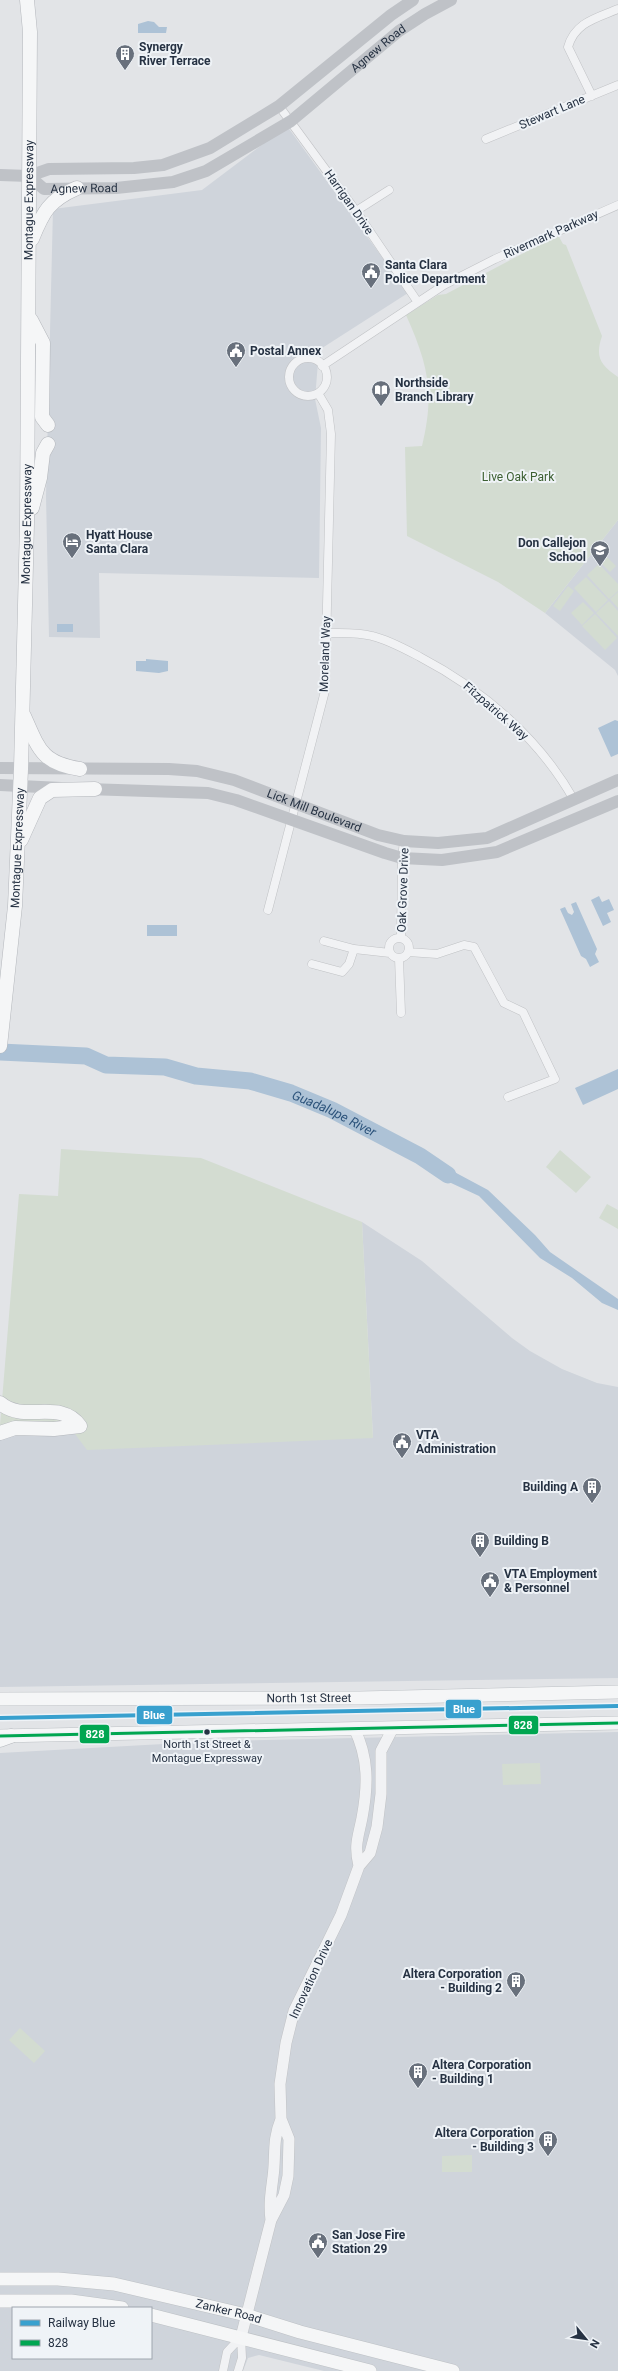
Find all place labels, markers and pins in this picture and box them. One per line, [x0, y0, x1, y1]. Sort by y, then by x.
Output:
place label: Synergy River Terrace [139, 40, 211, 68]
building icon: Synergy River Terrace [114, 43, 136, 71]
place label: Santa Clara Police Department [385, 258, 485, 286]
public building icon: Santa Clara Police Department [360, 261, 382, 289]
public building icon: Postal Annex [225, 340, 247, 368]
place label: Postal Annex [250, 344, 322, 358]
place label: Northside Branch Library [395, 376, 475, 404]
library icon: Northside Branch Library [370, 379, 392, 407]
place label: Hyatt House Santa Clara [86, 528, 153, 556]
hotel icon: Hyatt House Santa Clara [61, 531, 83, 559]
place label: Don Callejon School [518, 536, 586, 564]
school or university icon: Don Callejon School [589, 539, 611, 567]
place label: VTA Administration [416, 1428, 496, 1456]
public building icon: VTA Administration [391, 1431, 413, 1459]
building icon: Building A [581, 1476, 603, 1504]
place label: Building A [523, 1480, 579, 1494]
building icon: Building B [469, 1530, 491, 1558]
place label: Building B [494, 1534, 549, 1548]
place label: VTA Employment & Personnel [504, 1567, 597, 1595]
public building icon: VTA Employment & Personnel [479, 1570, 501, 1598]
marker: North 1st Street & Montague Expressway [202, 1727, 212, 1737]
place label: North 1st Street & Montague Expressway [152, 1738, 263, 1765]
place label: Altera Corporation - Building 2 [403, 1967, 502, 1995]
building icon: Altera Corporation - Building 2 [505, 1970, 527, 1998]
place label: Altera Corporation - Building 1 [432, 2058, 532, 2086]
building icon: Altera Corporation - Building 1 [407, 2061, 429, 2089]
place label: Altera Corporation - Building 3 [435, 2126, 534, 2154]
building icon: Altera Corporation - Building 3 [537, 2129, 559, 2157]
place label: San Jose Fire Station 29 [332, 2228, 406, 2256]
public building icon: San Jose Fire Station 29 [307, 2231, 329, 2259]

